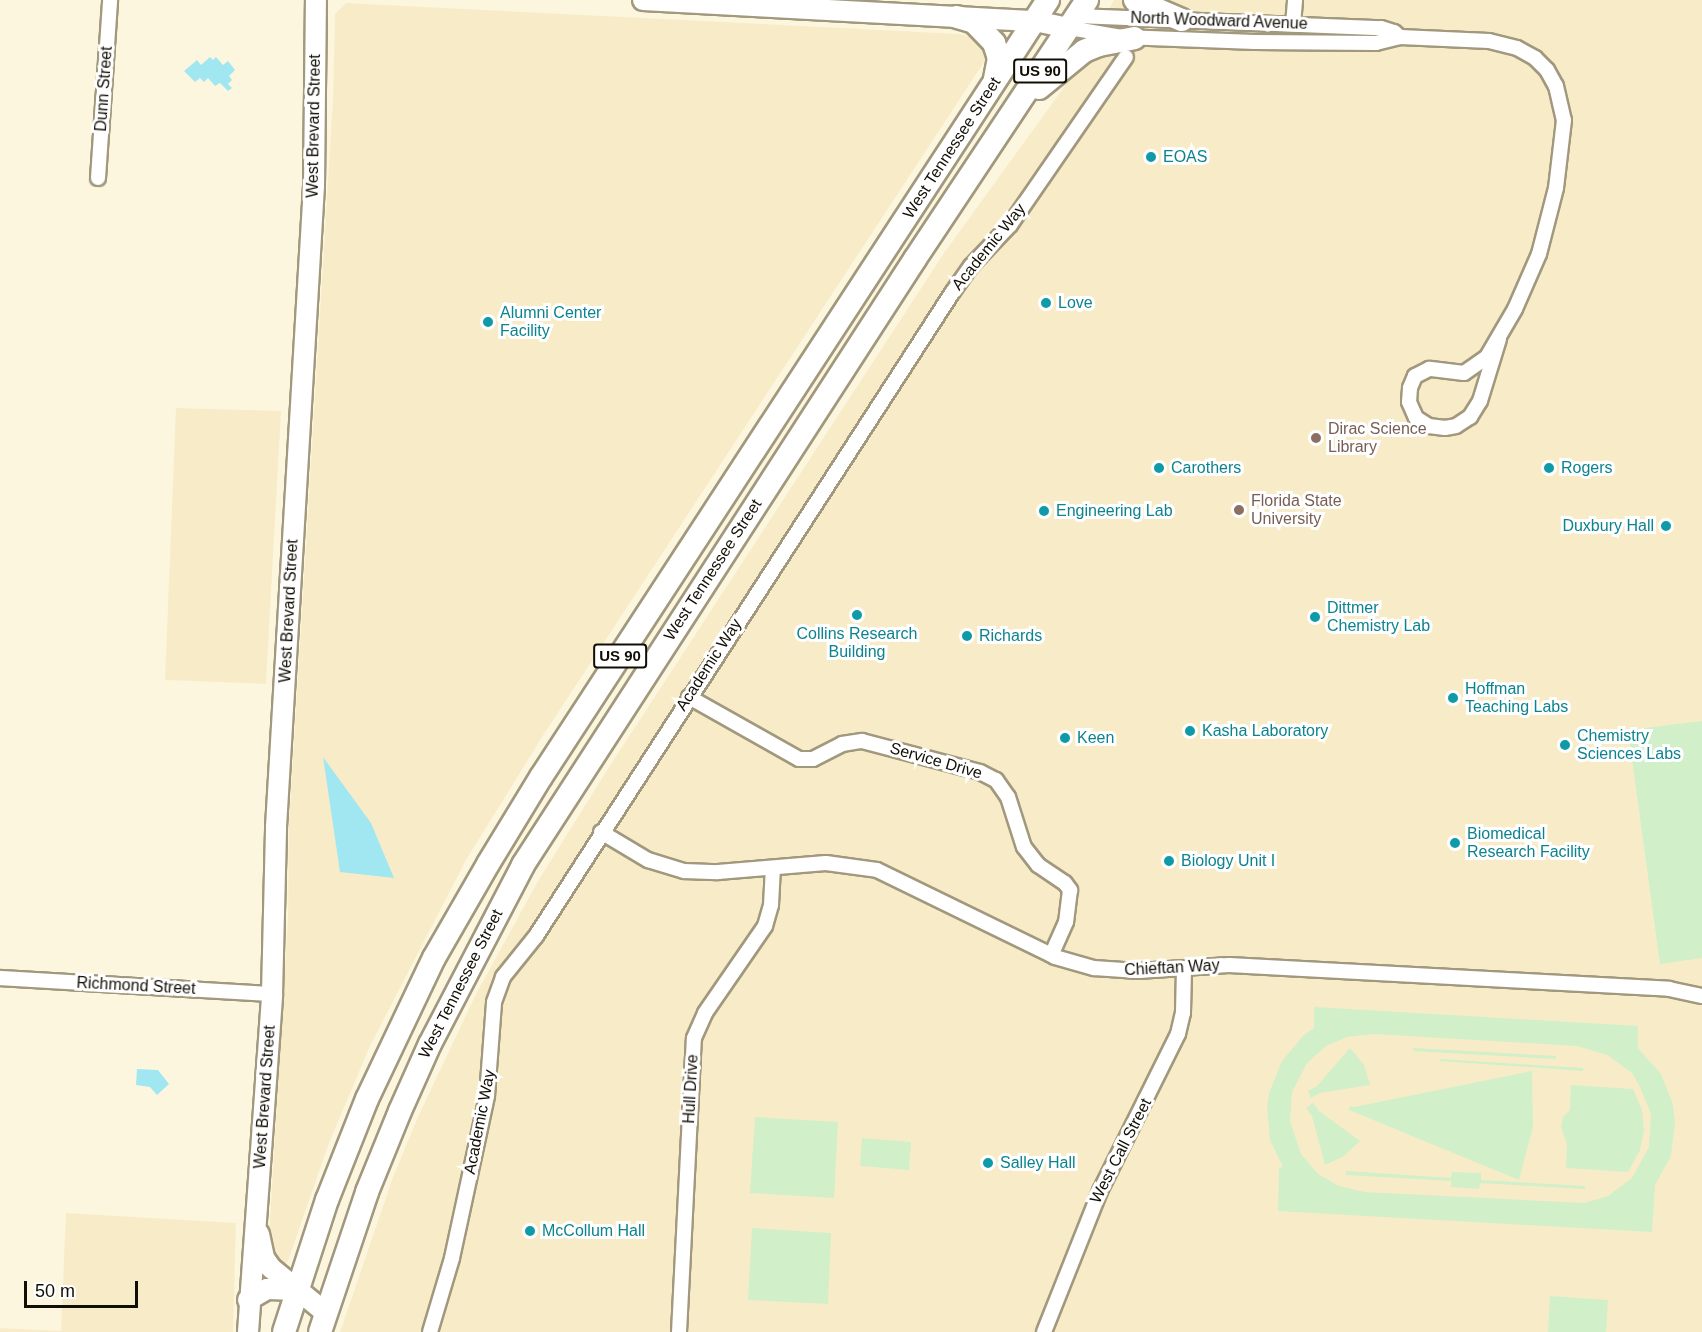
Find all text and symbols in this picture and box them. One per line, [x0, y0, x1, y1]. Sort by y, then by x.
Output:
street label: North Woodward Avenue [1130, 8, 1308, 34]
street label: Dunn Street [91, 46, 117, 132]
street label: West Brevard Street [303, 54, 325, 198]
road number: US 90 [1013, 59, 1067, 83]
street label: West Tennessee Street [899, 74, 1005, 222]
place label: EOAS [1163, 147, 1207, 167]
marker: EOAS [1144, 150, 1158, 164]
street label: Academic Way [948, 200, 1030, 294]
place label: Love [1058, 293, 1093, 313]
marker: Love [1039, 296, 1053, 310]
place label: Alumni Center Facility [500, 303, 601, 341]
marker: Alumni Center Facility [481, 315, 495, 329]
place label: Dirac Science Library [1328, 419, 1427, 457]
marker: Dirac Science Library [1309, 431, 1323, 445]
place label: Carothers [1171, 458, 1241, 478]
place label: Rogers [1561, 458, 1613, 478]
marker: Carothers [1152, 461, 1166, 475]
marker: Rogers [1542, 461, 1556, 475]
place label: Florida State University [1251, 491, 1342, 529]
street label: West Tennessee Street [660, 496, 766, 644]
place label: Engineering Lab [1056, 501, 1173, 521]
marker: Florida State University [1232, 503, 1246, 517]
marker: Engineering Lab [1037, 504, 1051, 518]
place label: Duxbury Hall [1562, 516, 1654, 536]
marker: Duxbury Hall [1659, 519, 1673, 533]
street label: West Brevard Street [276, 539, 302, 683]
place label: Dittmer Chemistry Lab [1327, 598, 1430, 636]
marker: Collins Research Building [850, 608, 864, 622]
marker: Dittmer Chemistry Lab [1308, 610, 1322, 624]
street label: Academic Way [672, 615, 746, 715]
place label: Collins Research Building [797, 624, 917, 662]
place label: Richards [979, 626, 1042, 646]
marker: Richards [960, 629, 974, 643]
road number: US 90 [593, 644, 647, 668]
place label: Hoffman Teaching Labs [1465, 679, 1568, 717]
marker: Hoffman Teaching Labs [1446, 691, 1460, 705]
place label: Kasha Laboratory [1202, 721, 1328, 741]
marker: Kasha Laboratory [1183, 724, 1197, 738]
place label: Chemistry Sciences Labs [1577, 726, 1681, 764]
place label: Keen [1077, 728, 1114, 748]
marker: Keen [1058, 731, 1072, 745]
marker: Chemistry Sciences Labs [1558, 738, 1572, 752]
street label: Service Drive [888, 739, 984, 783]
place label: Biomedical Research Facility [1467, 824, 1590, 862]
marker: Biomedical Research Facility [1448, 836, 1462, 850]
place label: Biology Unit I [1181, 851, 1275, 871]
marker: Biology Unit I [1162, 854, 1176, 868]
street label: West Tennessee Street [415, 906, 507, 1062]
street label: Chieftan Way [1124, 956, 1220, 980]
street label: Richmond Street [76, 973, 196, 999]
street label: West Brevard Street [250, 1025, 280, 1169]
street label: Hull Drive [680, 1054, 702, 1124]
street label: Academic Way [460, 1068, 500, 1176]
street label: West Call Street [1086, 1095, 1156, 1207]
place label: Salley Hall [1000, 1153, 1076, 1173]
marker: Salley Hall [981, 1156, 995, 1170]
place label: McCollum Hall [542, 1221, 645, 1241]
marker: McCollum Hall [523, 1224, 537, 1238]
scale bar [27, 1269, 141, 1307]
text: 50 m [35, 1281, 75, 1301]

